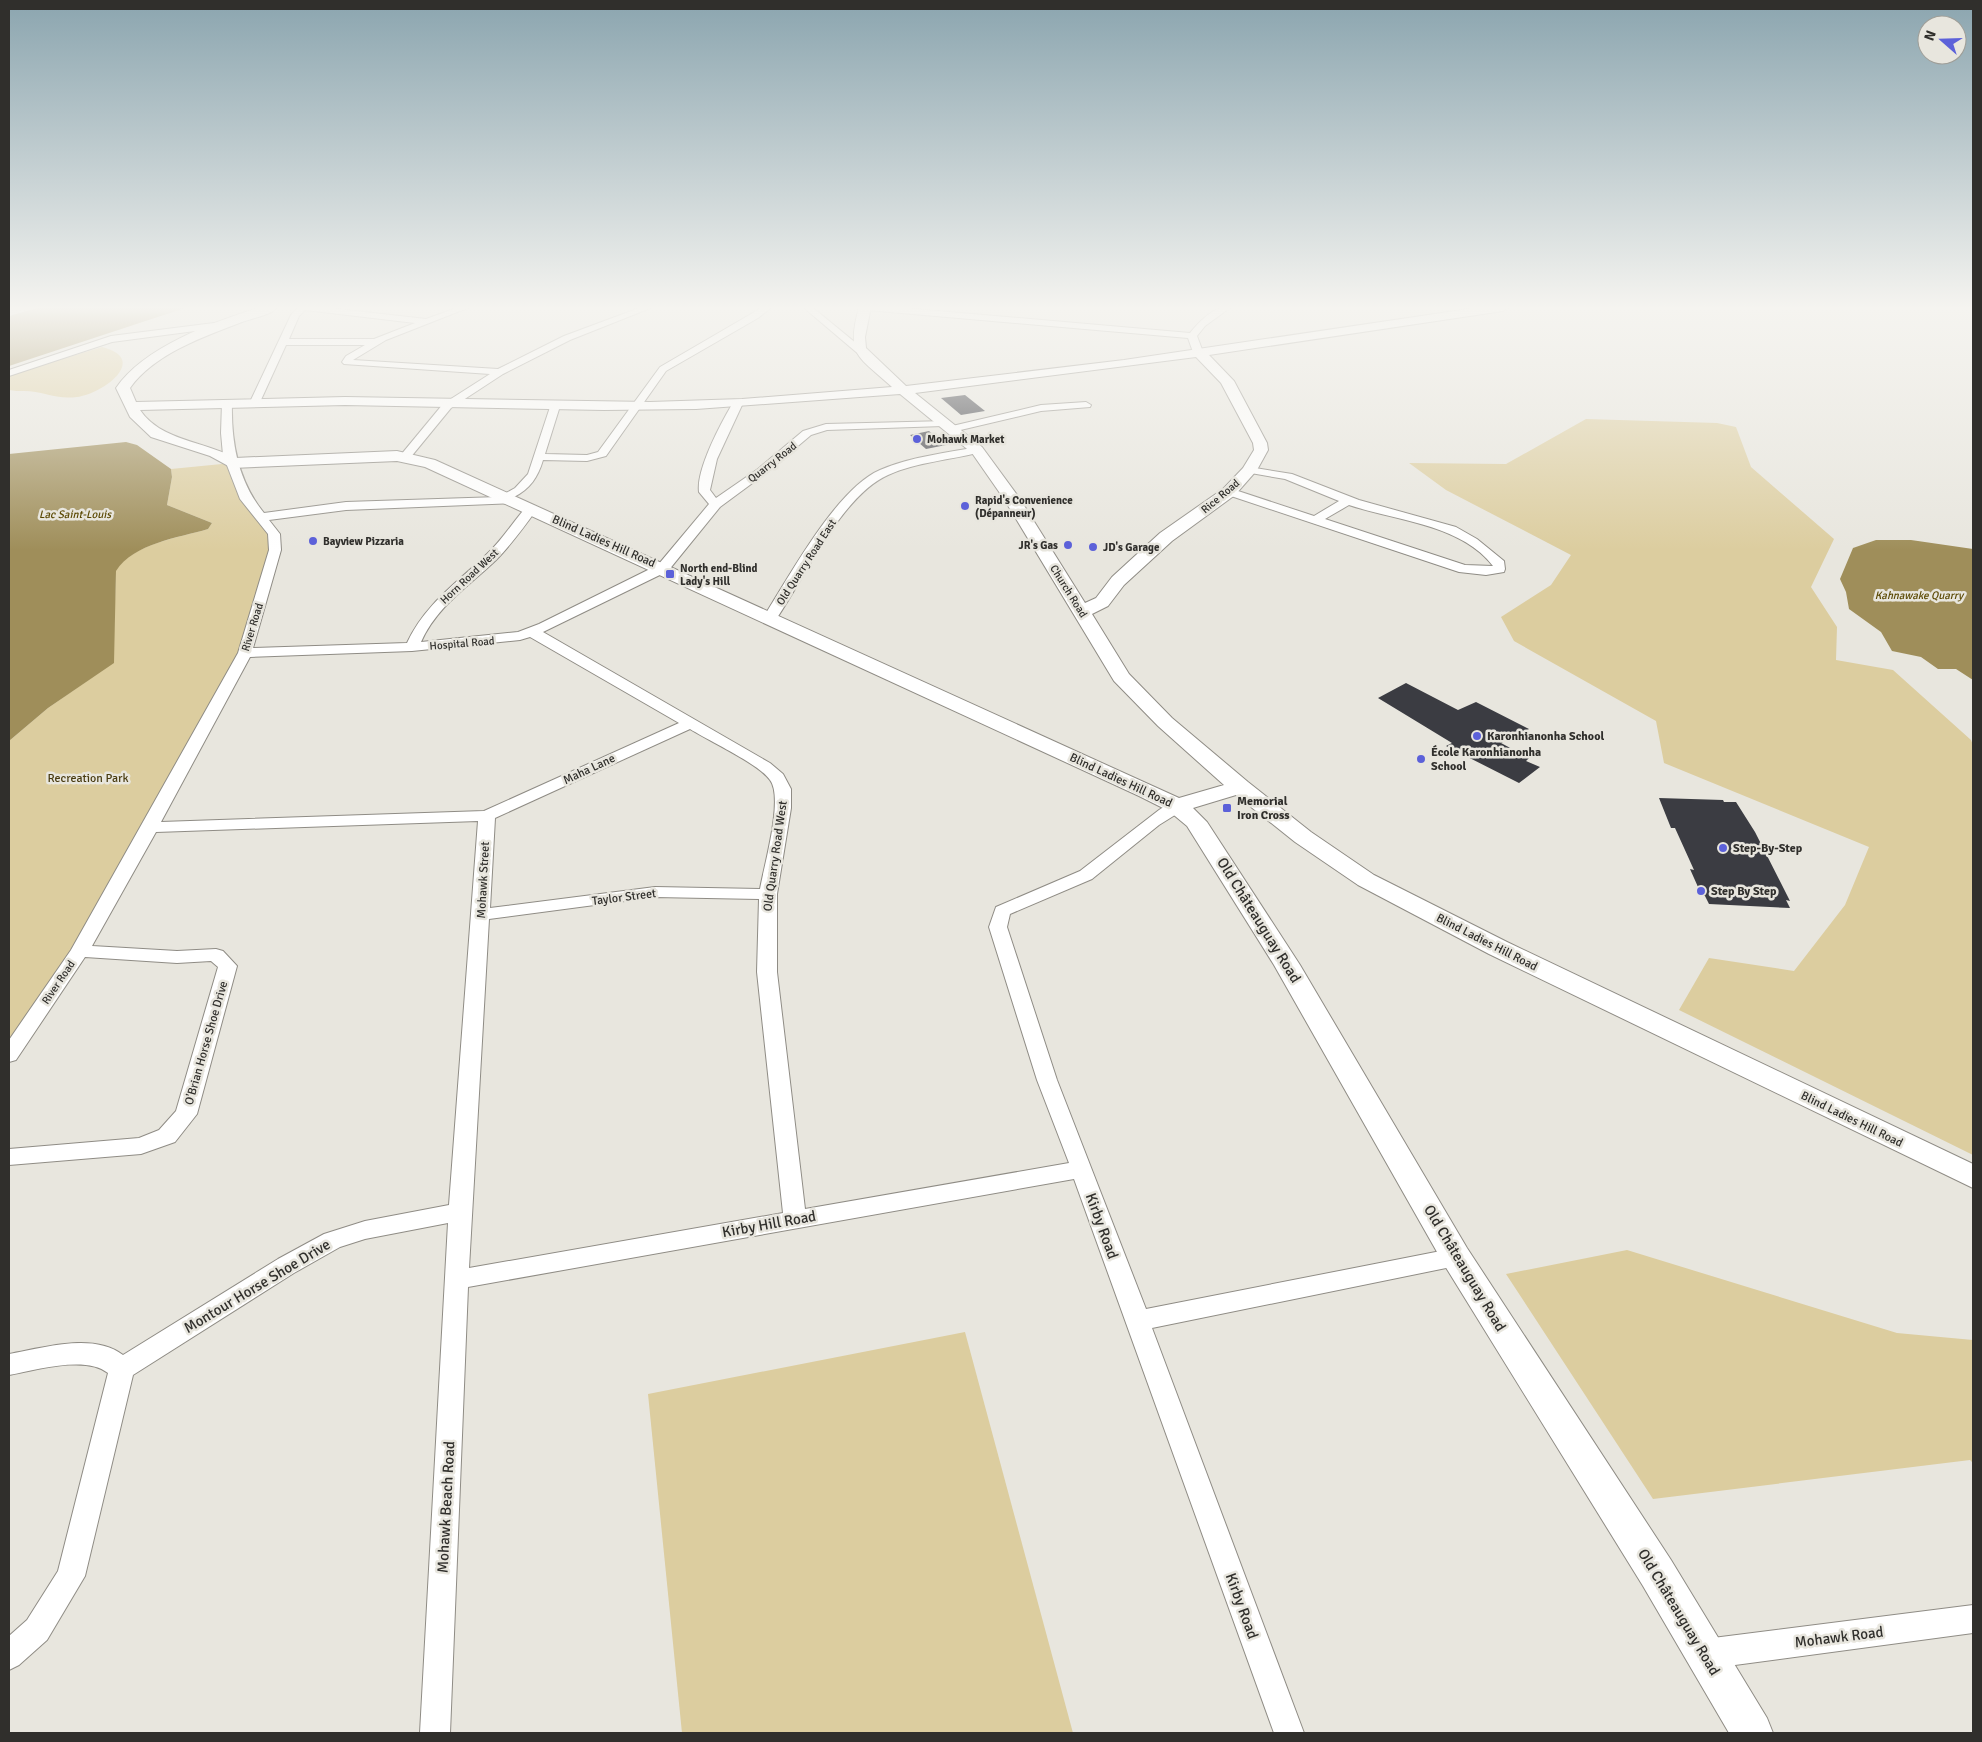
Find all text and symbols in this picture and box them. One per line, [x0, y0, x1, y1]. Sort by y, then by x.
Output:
north arrow [1917, 15, 1967, 65]
text: N [1921, 28, 1940, 43]
marker: Mohawk Market [911, 433, 923, 445]
place label: Mohawk Market [927, 433, 1004, 446]
street label: Quarry Road [745, 439, 799, 485]
street label: Rice Road [1198, 476, 1242, 516]
place label: Rapid's Convenience (Dépanneur) [975, 494, 1073, 520]
marker: Rapid's Convenience (Dépanneur) [959, 500, 971, 512]
water label: Lac Saint-Louis [39, 508, 112, 521]
street label: Blind Ladies Hill Road [550, 512, 658, 571]
street label: Old Quarry Road East [774, 517, 839, 608]
marker: Bayview Pizzaria [307, 535, 319, 547]
place label: Bayview Pizzaria [323, 535, 404, 548]
place label: JR's Gas [1019, 539, 1058, 552]
marker: JR's Gas [1062, 539, 1074, 551]
marker: JD's Garage [1087, 541, 1099, 553]
place label: JD's Garage [1103, 541, 1160, 554]
street label: Horn Road West [438, 546, 501, 607]
place label: North end-Blind Lady's Hill [680, 562, 758, 588]
street label: Church Road [1047, 563, 1090, 620]
marker: North end-Blind Lady's Hill [664, 568, 676, 580]
water label: Kahnawake Quarry [1875, 589, 1965, 602]
street label: River Road [239, 601, 266, 653]
street label: Hospital Road [429, 634, 495, 653]
place label: Karonhianonha School [1487, 729, 1604, 744]
marker: Karonhianonha School [1471, 730, 1483, 742]
place label: École Karonhianonha School [1431, 745, 1541, 774]
street label: Blind Ladies Hill Road [1067, 750, 1175, 811]
street label: Maha Lane [561, 751, 618, 788]
marker: École Karonhianonha School [1415, 753, 1427, 765]
park label: Recreation Park [48, 771, 128, 786]
place label: Memorial Iron Cross [1237, 794, 1290, 823]
street label: Old Quarry Road West [760, 800, 791, 912]
marker: Memorial Iron Cross [1221, 802, 1233, 814]
street label: Mohawk Street [474, 841, 493, 919]
place label: Step-By-Step [1733, 841, 1803, 856]
marker: Step-By-Step [1717, 842, 1729, 854]
street label: Old Châteauguay Road [1213, 854, 1305, 986]
place label: Step By Step [1711, 884, 1777, 899]
marker: Step By Step [1695, 885, 1707, 897]
street label: Taylor Street [591, 886, 657, 909]
street label: Blind Ladies Hill Road [1434, 910, 1540, 974]
street label: River Road [39, 958, 78, 1007]
street label: O'Brian Horse Shoe Drive [182, 979, 231, 1107]
street label: Blind Ladies Hill Road [1798, 1088, 1905, 1151]
street label: Kirby Road [1082, 1191, 1122, 1261]
street label: Old Châteauguay Road [1420, 1201, 1510, 1335]
street label: Kirby Hill Road [721, 1207, 817, 1241]
street label: Montour Horse Shoe Drive [181, 1235, 333, 1337]
street label: Mohawk Beach Road [434, 1441, 458, 1573]
street label: Old Châteauguay Road [1634, 1545, 1724, 1679]
street label: Kirby Road [1222, 1571, 1262, 1641]
street label: Mohawk Road [1794, 1623, 1884, 1651]

